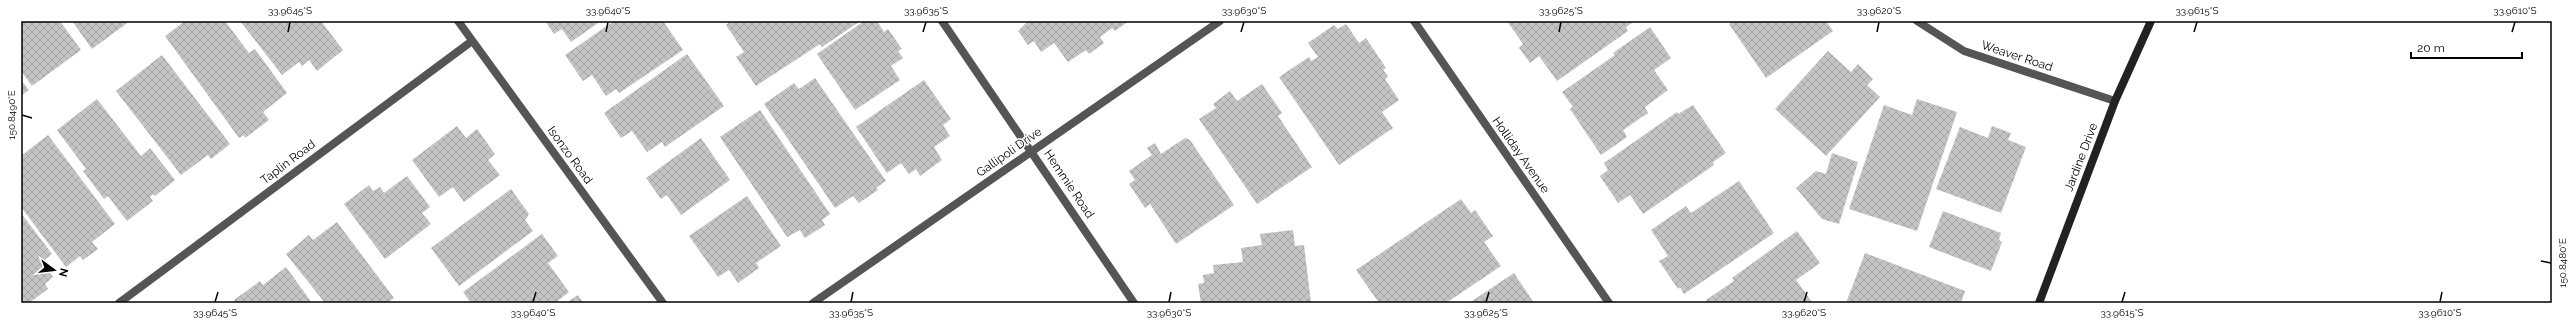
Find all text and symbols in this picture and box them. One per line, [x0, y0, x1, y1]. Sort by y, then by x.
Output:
text: 33.9645°S [268, 5, 312, 16]
text: 33.9640°S [586, 5, 630, 16]
text: 33.9635°S [904, 5, 948, 16]
text: 33.9630°S [1222, 5, 1266, 16]
text: 33.9625°S [1539, 5, 1583, 16]
text: 33.9620°S [1857, 5, 1901, 16]
text: 33.9615°S [2176, 5, 2218, 16]
text: 33.9610°S [2493, 5, 2537, 16]
scale bar [2411, 34, 2522, 60]
street label: Weaver Road [1980, 38, 2054, 74]
text: 20 m [2417, 41, 2445, 55]
text: 150.8490°E [6, 90, 17, 140]
street label: Holliday Avenue [1489, 114, 1553, 196]
street label: Jardine Drive [2062, 121, 2100, 193]
street label: Isonzo Road [544, 124, 596, 186]
street label: Gallipoli Drive [974, 124, 1044, 180]
street label: Taplin Road [258, 137, 318, 187]
street label: Hemmie Road [1041, 147, 1097, 221]
text: 150.8480°E [2557, 238, 2568, 288]
north arrow [34, 250, 74, 290]
text: N [56, 267, 71, 278]
text: 33.9645°S [193, 307, 237, 318]
text: 33.9640°S [511, 307, 555, 318]
text: 33.9635°S [829, 307, 873, 318]
text: 33.9630°S [1147, 307, 1191, 318]
text: 33.9625°S [1464, 307, 1508, 318]
text: 33.9620°S [1782, 307, 1826, 318]
text: 33.9615°S [2101, 307, 2143, 318]
text: 33.9610°S [2418, 307, 2462, 318]

